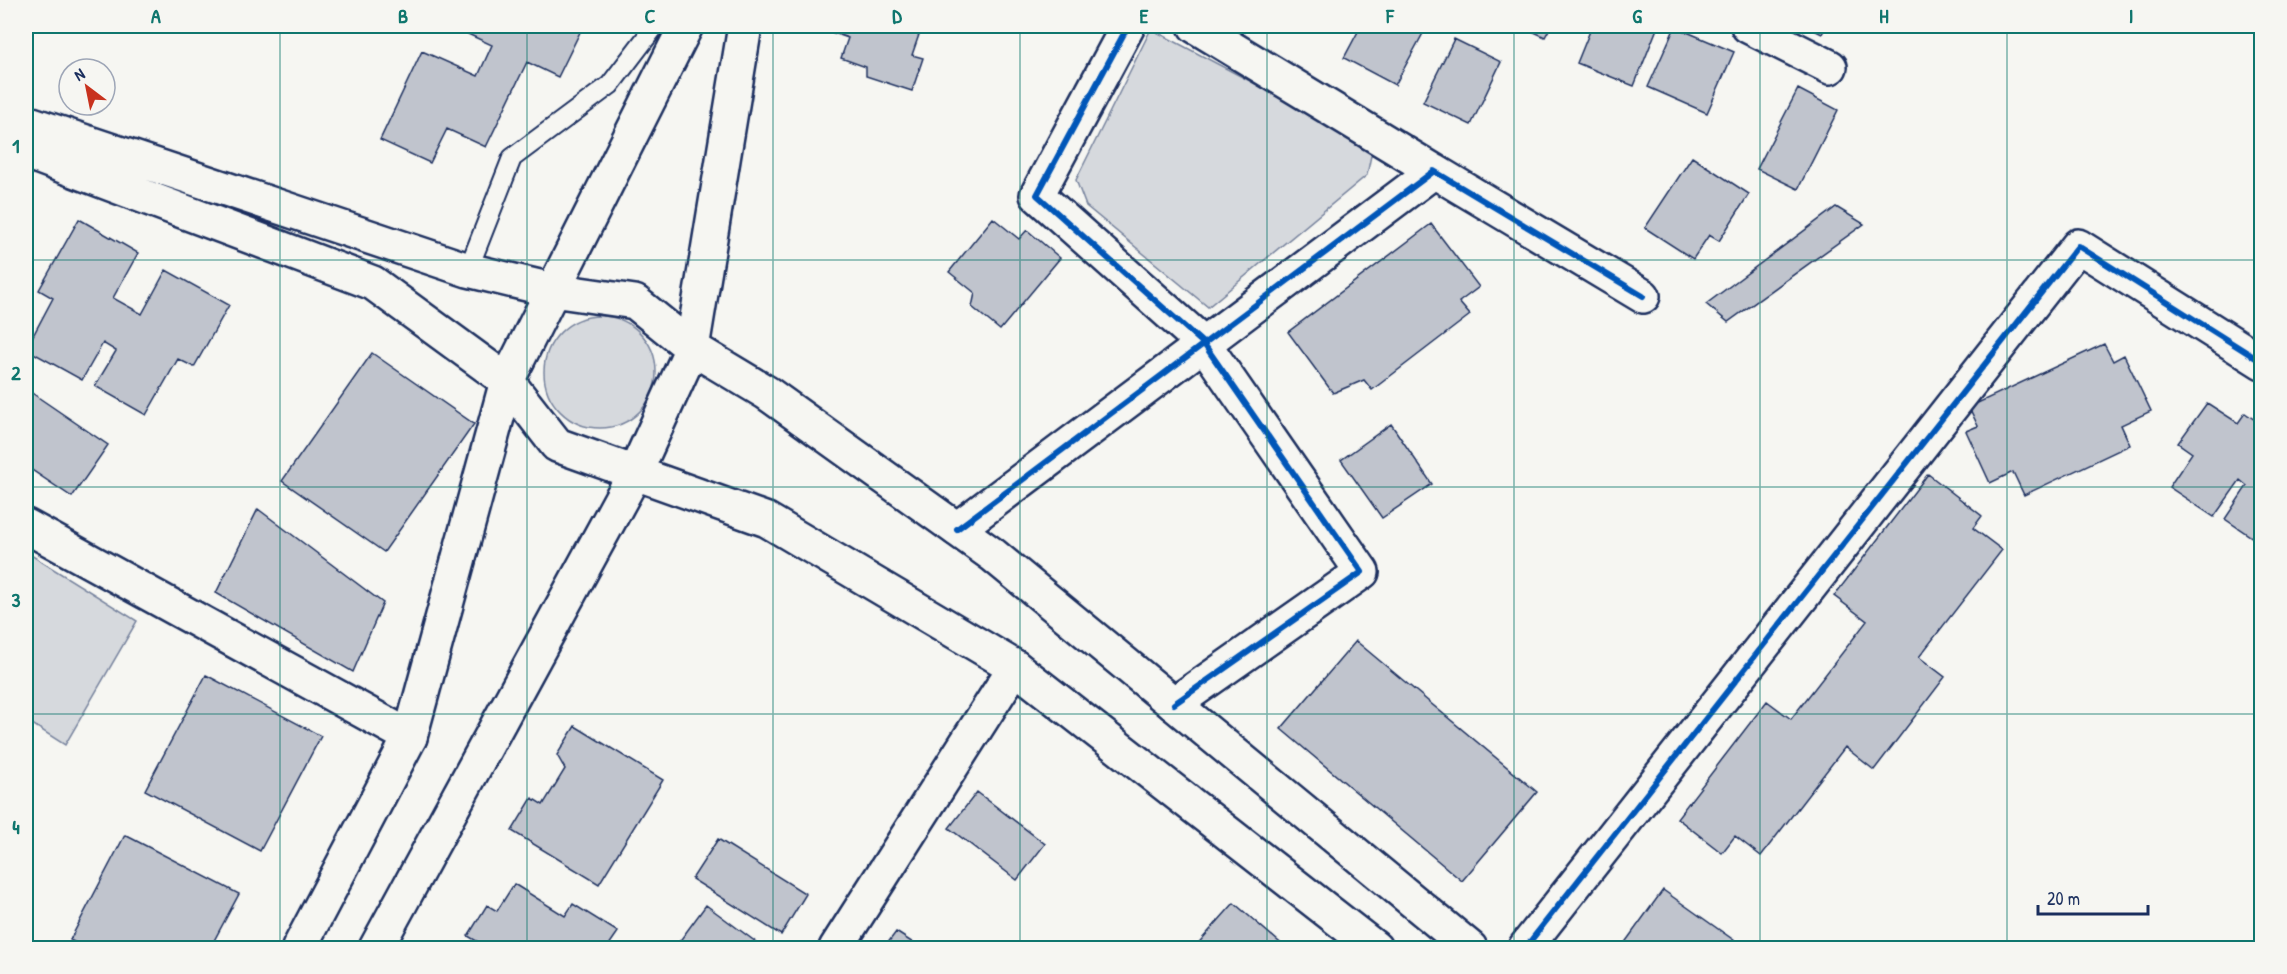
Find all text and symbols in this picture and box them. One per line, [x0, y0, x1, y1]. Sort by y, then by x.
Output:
text: A [151, 2, 161, 29]
text: B [398, 2, 408, 29]
text: C [645, 2, 656, 29]
text: D [892, 2, 902, 29]
text: E [1140, 2, 1149, 29]
text: F [1385, 2, 1395, 29]
text: G [1632, 2, 1642, 29]
text: H [1879, 2, 1889, 29]
text: I [2129, 2, 2133, 29]
north arrow [57, 57, 117, 117]
text: N [70, 62, 89, 86]
text: 1 [12, 132, 20, 159]
text: 2 [11, 359, 21, 386]
text: 3 [12, 586, 21, 613]
text: 4 [12, 813, 20, 840]
scale bar [2038, 878, 2148, 916]
text: 20 m [2047, 886, 2080, 911]

